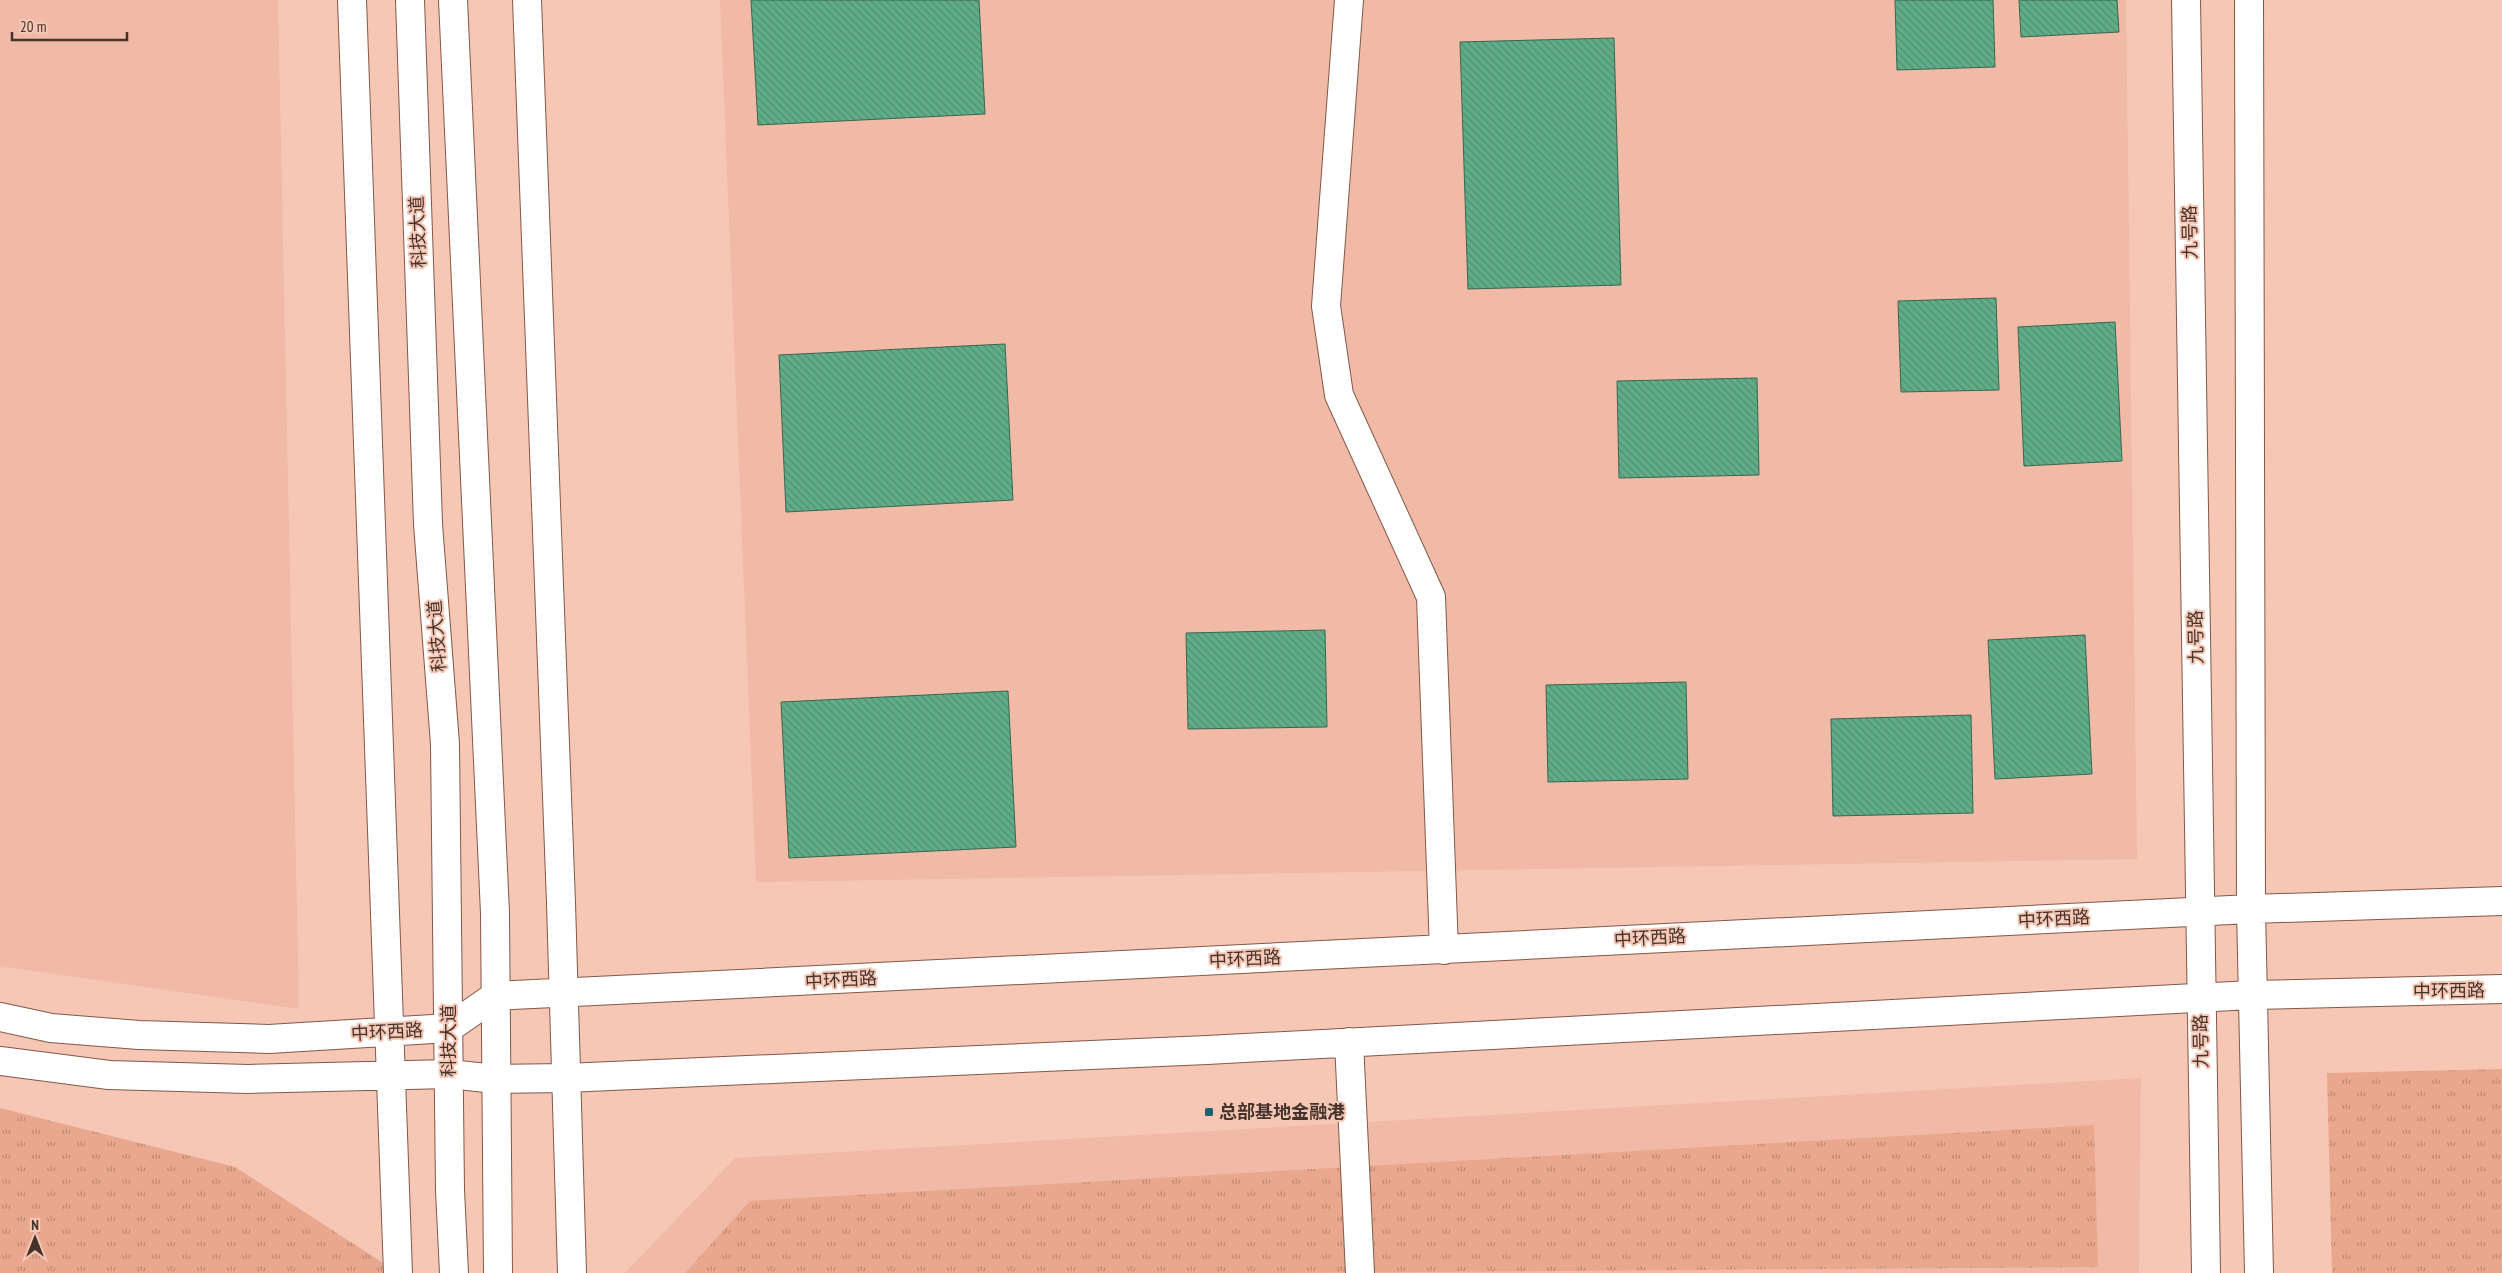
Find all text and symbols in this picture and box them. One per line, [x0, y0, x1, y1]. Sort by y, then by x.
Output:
scale bar [12, 10, 128, 42]
text: 20 m [20, 17, 46, 36]
street label: 科技大道 [405, 196, 430, 268]
street label: 九号路 [2178, 205, 2201, 259]
street label: 科技大道 [423, 599, 450, 673]
street label: 九号路 [2184, 610, 2207, 664]
street label: 中环西路 [2017, 905, 2091, 932]
street label: 中环西路 [1613, 924, 1687, 951]
street label: 中环西路 [1208, 945, 1282, 972]
street label: 中环西路 [804, 966, 878, 993]
street label: 中环西路 [2413, 978, 2485, 1003]
street label: 科技大道 [437, 1005, 460, 1077]
street label: 九号路 [2189, 1014, 2212, 1068]
street label: 中环西路 [350, 1018, 424, 1045]
place label: 总部基地金融港 [1219, 1100, 1345, 1123]
marker: 总部基地金融港 [1203, 1106, 1215, 1118]
north arrow [10, 1213, 60, 1263]
text: N [31, 1216, 39, 1234]

